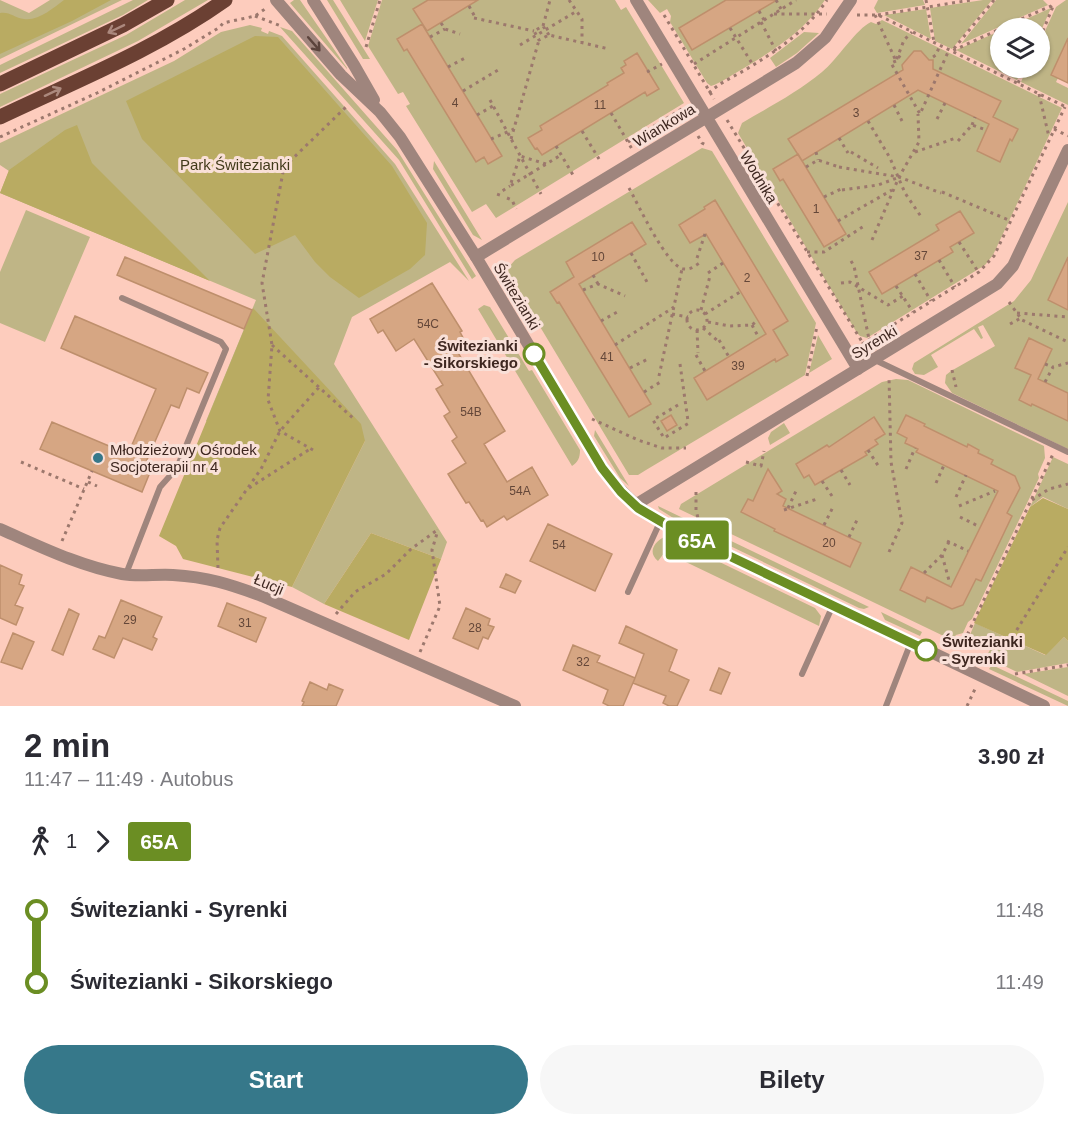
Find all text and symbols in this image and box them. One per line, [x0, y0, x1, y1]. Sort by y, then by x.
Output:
map controls [990, 18, 1050, 78]
button: layers [990, 18, 1050, 78]
one-way arrow [108, 23, 126, 35]
one-way arrow [307, 36, 321, 51]
one-way arrow [43, 85, 61, 97]
house number: 4 [452, 96, 459, 110]
house number: 11 [594, 98, 607, 112]
street label: Wiankowa [630, 100, 699, 150]
house number: 3 [853, 106, 860, 120]
street label: Wodnika [737, 148, 782, 207]
park label: Park Świtezianki [180, 156, 290, 173]
house number: 1 [813, 202, 820, 216]
house number: 37 [914, 249, 928, 263]
house number: 10 [591, 250, 605, 264]
street label: Świtezianki [490, 259, 544, 333]
house number: 2 [744, 271, 751, 285]
house number: 54C [417, 317, 439, 331]
street label: Syrenki [848, 322, 900, 362]
place label: Świtezianki - Sikorskiego [424, 337, 518, 371]
marker: Świtezianki - Sikorskiego [523, 343, 545, 365]
house number: 41 [600, 350, 614, 364]
house number: 39 [731, 359, 745, 373]
house number: 54B [460, 405, 482, 419]
place label: Młodzieżowy Ośrodek Socjoterapii nr 4 [110, 441, 257, 475]
marker: Młodzieżowy Ośrodek Socjoterapii nr 4 [91, 451, 105, 465]
house number: 54A [509, 484, 531, 498]
line badge: 65A [662, 520, 732, 560]
text: 65A [678, 529, 716, 552]
house number: 20 [822, 536, 836, 550]
house number: 54 [552, 538, 566, 552]
street label: Łucji [251, 570, 287, 598]
house number: 29 [123, 613, 137, 627]
house number: 31 [238, 616, 252, 630]
house number: 28 [468, 621, 482, 635]
place label: Świtezianki - Syrenki [942, 633, 1023, 667]
marker: Świtezianki - Syrenki [915, 639, 937, 661]
house number: 32 [576, 655, 590, 669]
text: 2 min [24, 727, 110, 764]
text: 3.90 zł [978, 744, 1044, 769]
text: 11:47 – 11:49 · Autobus [24, 768, 233, 790]
icon: walk [24, 825, 57, 858]
icon: forward [86, 825, 119, 858]
text: 1 [66, 830, 77, 852]
text: 65A [140, 830, 179, 853]
text: Świtezianki - Syrenki [70, 897, 288, 922]
text: 11:48 [995, 899, 1044, 921]
text: Świtezianki - Sikorskiego [70, 969, 333, 994]
text: 11:49 [995, 971, 1044, 993]
button: Start [24, 1045, 528, 1114]
button: Bilety [540, 1045, 1044, 1114]

